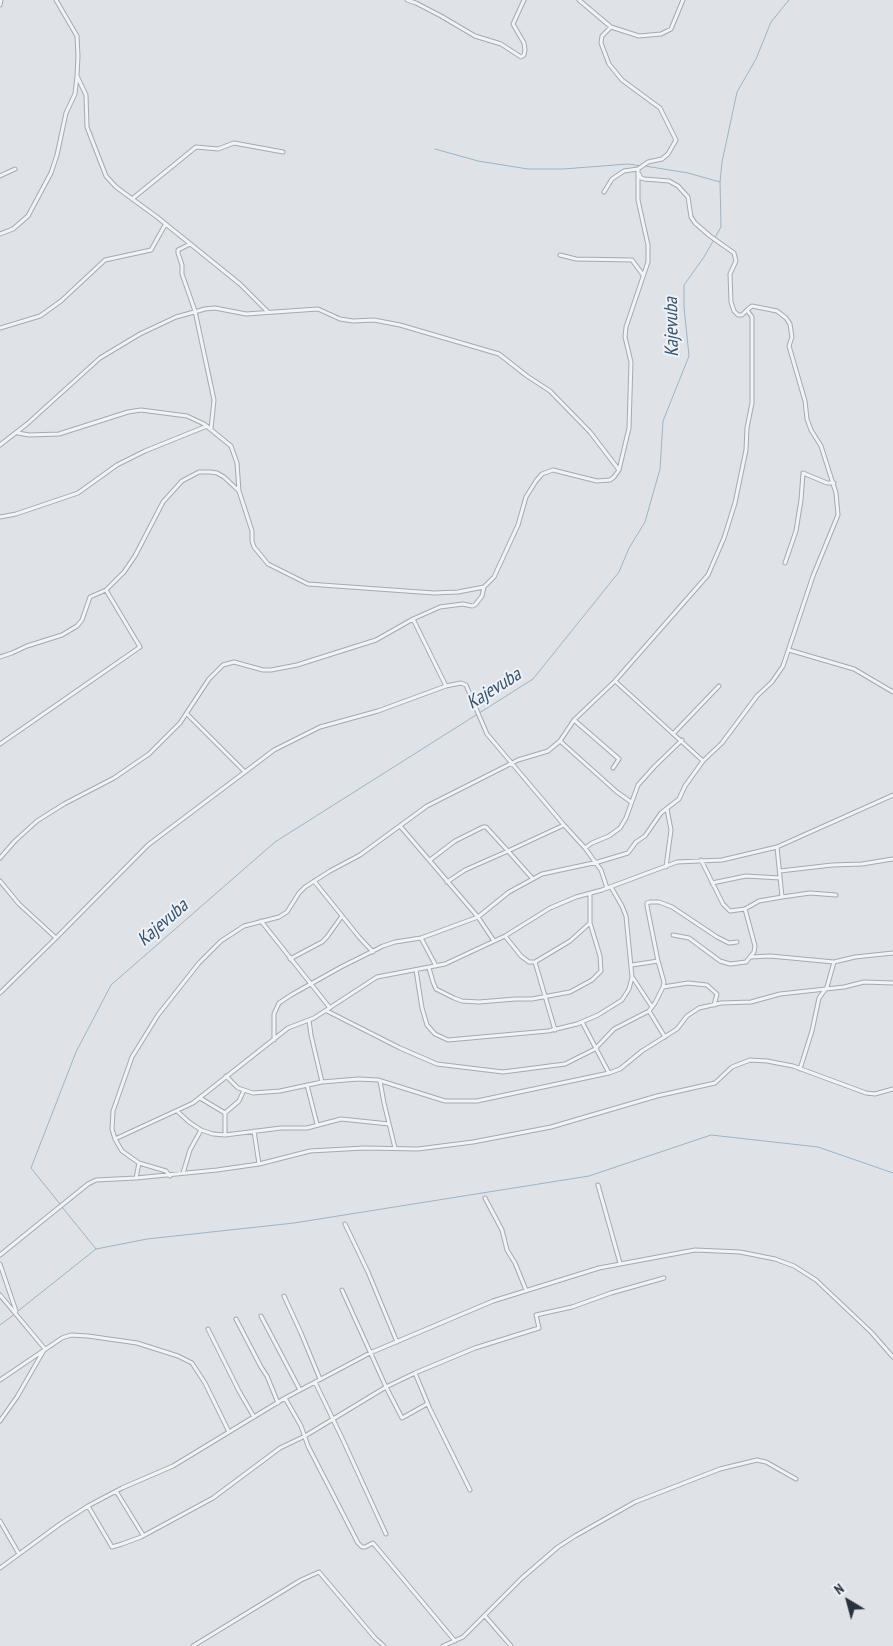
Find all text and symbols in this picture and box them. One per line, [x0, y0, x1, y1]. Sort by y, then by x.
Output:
water label: Kajevuba [660, 297, 684, 357]
water label: Kajevuba [463, 664, 525, 714]
water label: Kajevuba [133, 895, 193, 951]
north arrow [823, 1576, 873, 1626]
text: N [831, 1580, 847, 1598]

